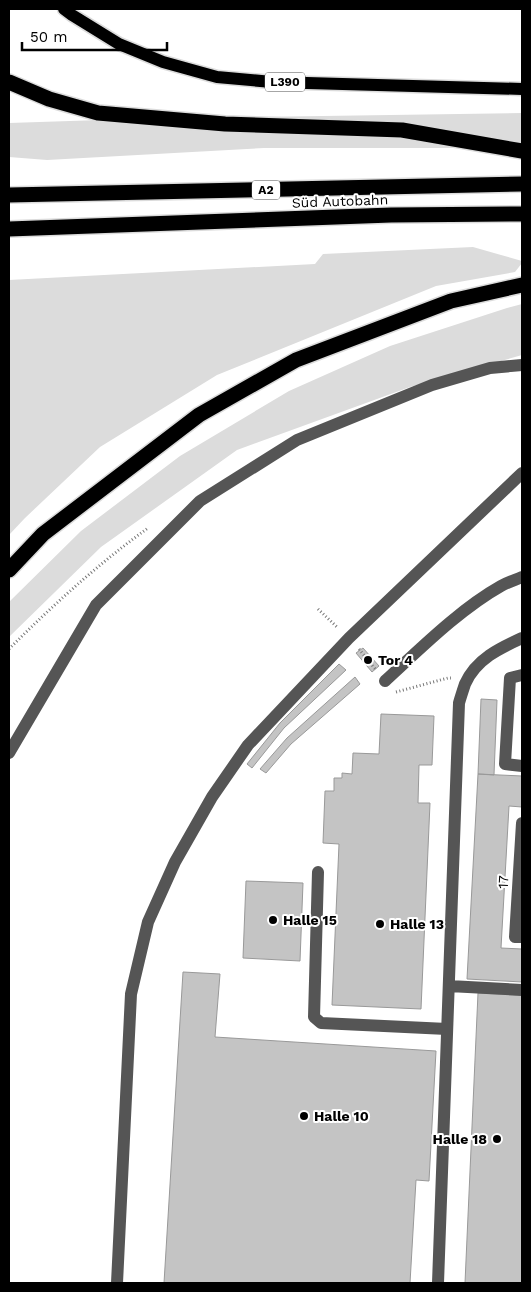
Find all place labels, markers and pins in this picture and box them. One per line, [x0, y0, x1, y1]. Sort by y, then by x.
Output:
place label: Tor 4 [378, 652, 413, 668]
marker: Tor 4 [362, 654, 374, 666]
place label: Halle 15 [283, 912, 337, 928]
marker: Halle 15 [267, 914, 279, 926]
place label: Halle 13 [390, 916, 444, 932]
marker: Halle 13 [374, 918, 386, 930]
place label: Halle 10 [314, 1108, 369, 1124]
marker: Halle 10 [298, 1110, 310, 1122]
place label: Halle 18 [433, 1131, 487, 1147]
marker: Halle 18 [491, 1133, 503, 1145]

